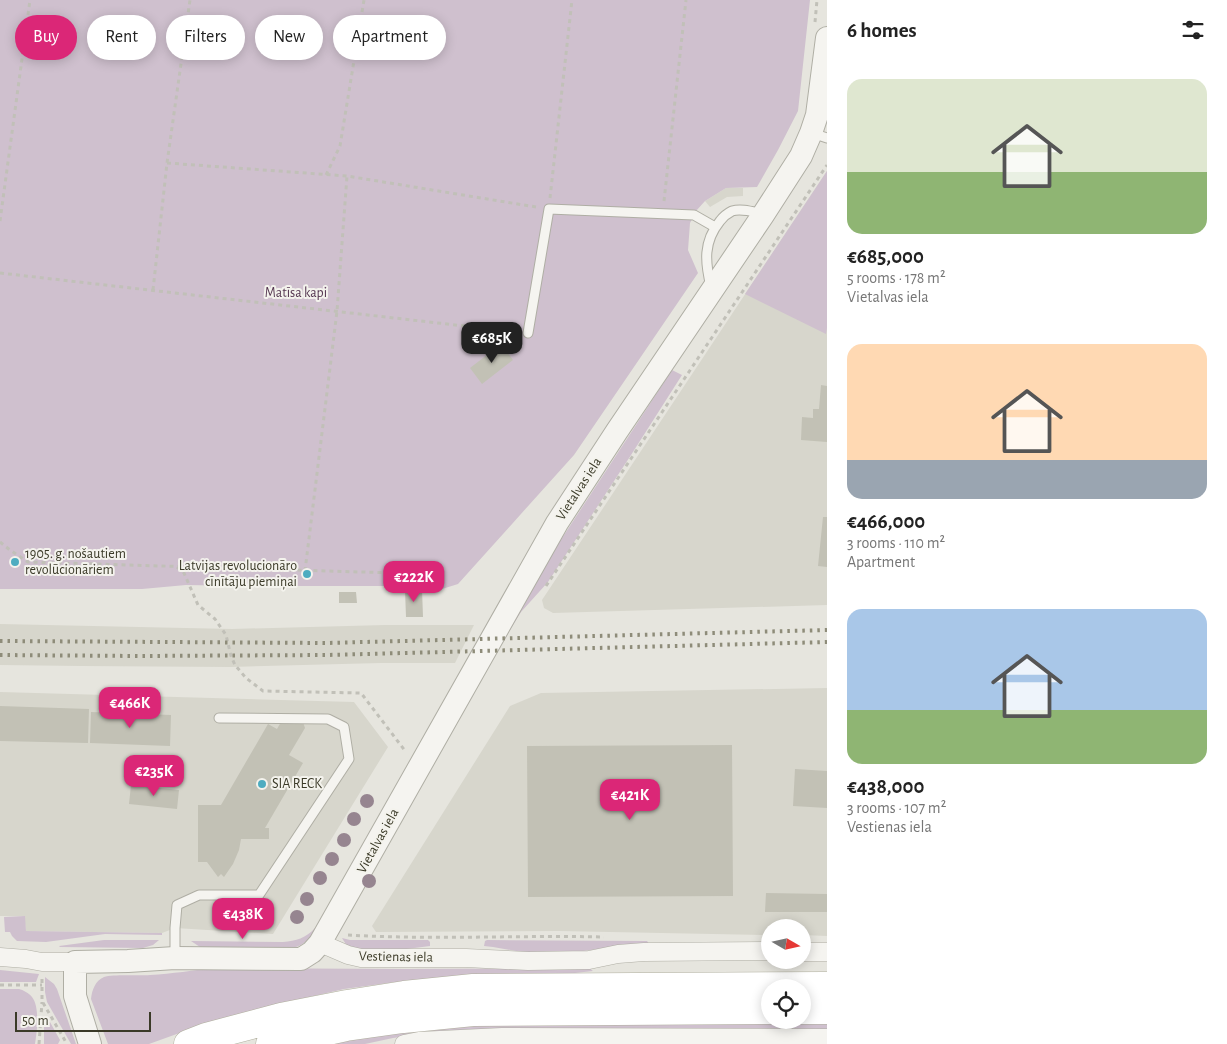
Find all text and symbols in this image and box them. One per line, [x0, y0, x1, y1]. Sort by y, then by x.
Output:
chip: Buy [15, 15, 77, 60]
chip: Rent [87, 15, 156, 60]
chip: Filters [166, 15, 245, 60]
chip: New [255, 15, 323, 60]
chip: Apartment [333, 15, 446, 60]
icon: filters [1179, 16, 1207, 44]
text: 6 homes [847, 20, 917, 41]
icon: home [982, 111, 1072, 201]
text: €685,000 [847, 246, 924, 267]
text: 5 rooms · 178 m² [847, 270, 945, 286]
park label: Matīsa kapi [265, 286, 327, 300]
text: Vietalvas iela [847, 289, 929, 305]
pin: €685K [457, 322, 527, 364]
text: €685K [472, 330, 512, 346]
icon: home [982, 376, 1072, 466]
street label: Vietalvas iela [554, 455, 605, 523]
text: €466,000 [847, 511, 925, 532]
text: 3 rooms · 110 m² [847, 535, 945, 551]
place label: 1905. g. nošautiem revolūcionāriem [25, 547, 126, 577]
text: Apartment [847, 554, 915, 570]
marker: 1905. g. nošautiem revolūcionāriem [9, 556, 21, 568]
place label: Latvijas revolucionāro cīnītāju piemiņai [179, 559, 297, 590]
pin: €222K [379, 560, 449, 603]
marker: Latvijas revolucionāro cīnītāju piemiņai [301, 568, 313, 580]
text: €222K [394, 569, 434, 585]
icon: home [982, 641, 1072, 731]
pin: €466K [95, 686, 165, 729]
text: €466K [110, 695, 150, 711]
pin: €235K [119, 754, 189, 797]
text: €235K [135, 763, 173, 779]
text: €438,000 [847, 776, 924, 797]
place label: SIA RECK [272, 777, 322, 791]
marker: SIA RECK [256, 778, 268, 790]
pin: €421K [595, 778, 665, 821]
text: €421K [611, 787, 649, 803]
text: 3 rooms · 107 m² [847, 800, 946, 816]
street label: Vietalvas iela [355, 806, 402, 876]
text: Vestienas iela [847, 819, 932, 835]
pin: €438K [208, 898, 278, 940]
text: €438K [223, 906, 263, 922]
north arrow [761, 919, 811, 969]
map controls [761, 919, 811, 1029]
street label: Vestienas iela [359, 949, 434, 965]
button: locate [761, 979, 811, 1029]
scale bar [15, 1009, 151, 1032]
text: 50 m [22, 1014, 49, 1028]

